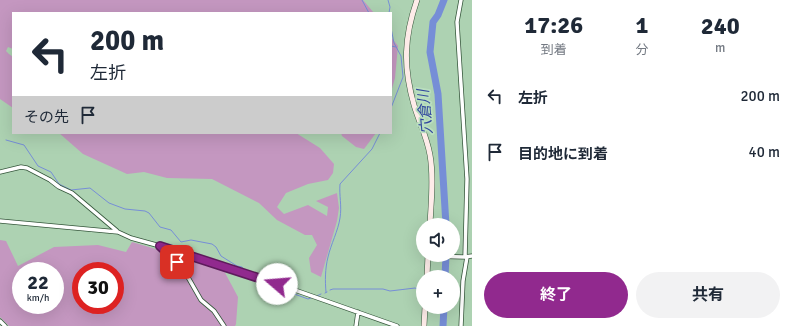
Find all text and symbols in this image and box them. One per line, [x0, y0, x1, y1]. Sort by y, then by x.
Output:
text: 17:26 [524, 10, 583, 40]
text: 1 [636, 10, 648, 40]
text: 240 [701, 11, 740, 41]
text: 200 m [90, 24, 164, 58]
icon: left [24, 28, 76, 80]
text: m [715, 40, 725, 56]
text: 到着 [541, 42, 567, 58]
text: 分 [635, 42, 649, 58]
text: 左折 [90, 62, 126, 84]
icon: left [484, 85, 506, 107]
water label: 穴倉川 [414, 87, 436, 135]
text: 200 m [740, 87, 780, 105]
text: 左折 [518, 89, 548, 107]
icon: arrive [77, 104, 99, 126]
text: その先 [24, 108, 69, 126]
icon: arrive [484, 141, 506, 163]
text: 40 m [749, 143, 780, 161]
text: 目的地に到着 [518, 145, 608, 163]
map controls [416, 218, 460, 314]
button: sound [416, 218, 460, 262]
pin [160, 245, 194, 279]
icon: arrive [166, 251, 188, 273]
speed limit sign: 30 [72, 262, 124, 314]
position arrow [256, 263, 298, 305]
text: 22 [27, 270, 49, 295]
button: + [416, 270, 460, 314]
button: 終了 [484, 272, 628, 318]
button: 共有 [636, 272, 780, 318]
text: km/h [27, 292, 49, 304]

